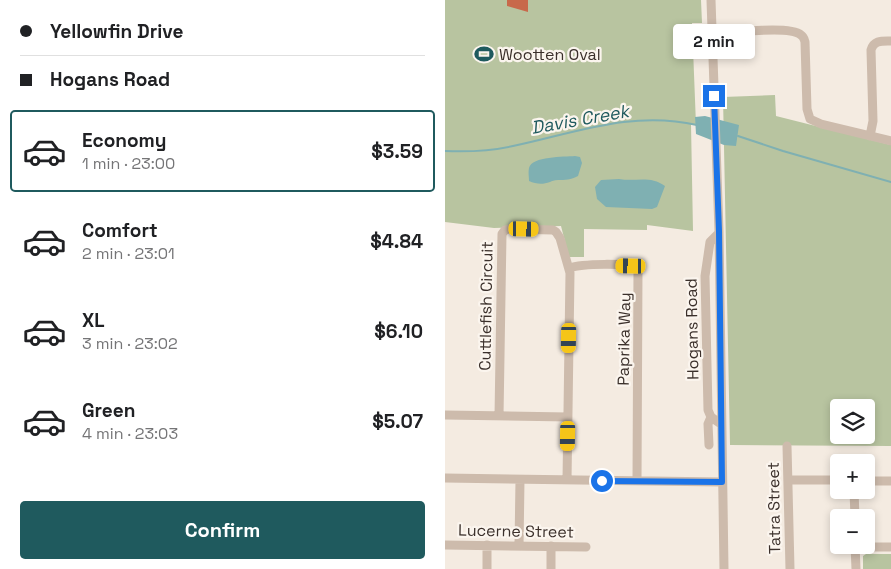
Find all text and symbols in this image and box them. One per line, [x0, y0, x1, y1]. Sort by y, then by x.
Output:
text: Yellowfin Drive [50, 19, 183, 44]
callout: 2 min [673, 23, 755, 58]
text: 2 min [693, 31, 735, 52]
sports icon: Wootten Oval [473, 43, 495, 65]
place label: Wootten Oval [499, 44, 601, 65]
text: Hogans Road [50, 67, 170, 92]
route end [703, 85, 725, 107]
water label: Davis Creek [529, 99, 633, 139]
text: Economy [82, 128, 166, 153]
icon: car [22, 129, 67, 174]
text: $3.59 [371, 139, 423, 164]
text: 1 min · 23:00 [82, 153, 175, 174]
text: Comfort [82, 218, 158, 243]
icon: car [22, 219, 67, 264]
car [508, 221, 539, 237]
text: $4.84 [370, 229, 423, 254]
street label: Cuttlefish Circuit [474, 241, 498, 371]
text: 2 min · 23:01 [82, 243, 175, 264]
car [615, 258, 646, 274]
street label: Hogans Road [681, 278, 703, 380]
street label: Paprika Way [613, 292, 635, 386]
text: XL [82, 308, 105, 333]
icon: car [22, 309, 67, 354]
text: $6.10 [374, 319, 423, 344]
car [561, 323, 576, 353]
text: 3 min · 23:02 [82, 333, 178, 354]
text: Green [82, 398, 135, 423]
icon: car [22, 399, 67, 444]
map controls [830, 399, 875, 554]
button: layers [830, 399, 875, 444]
text: $5.07 [372, 409, 423, 434]
car [560, 421, 575, 451]
text: 4 min · 23:03 [82, 423, 178, 444]
button: + [830, 454, 875, 499]
street label: Tatra Street [763, 462, 785, 554]
route start [591, 470, 613, 492]
button: Confirm [20, 501, 425, 559]
button: − [830, 509, 875, 554]
street label: Lucerne Street [458, 519, 574, 543]

